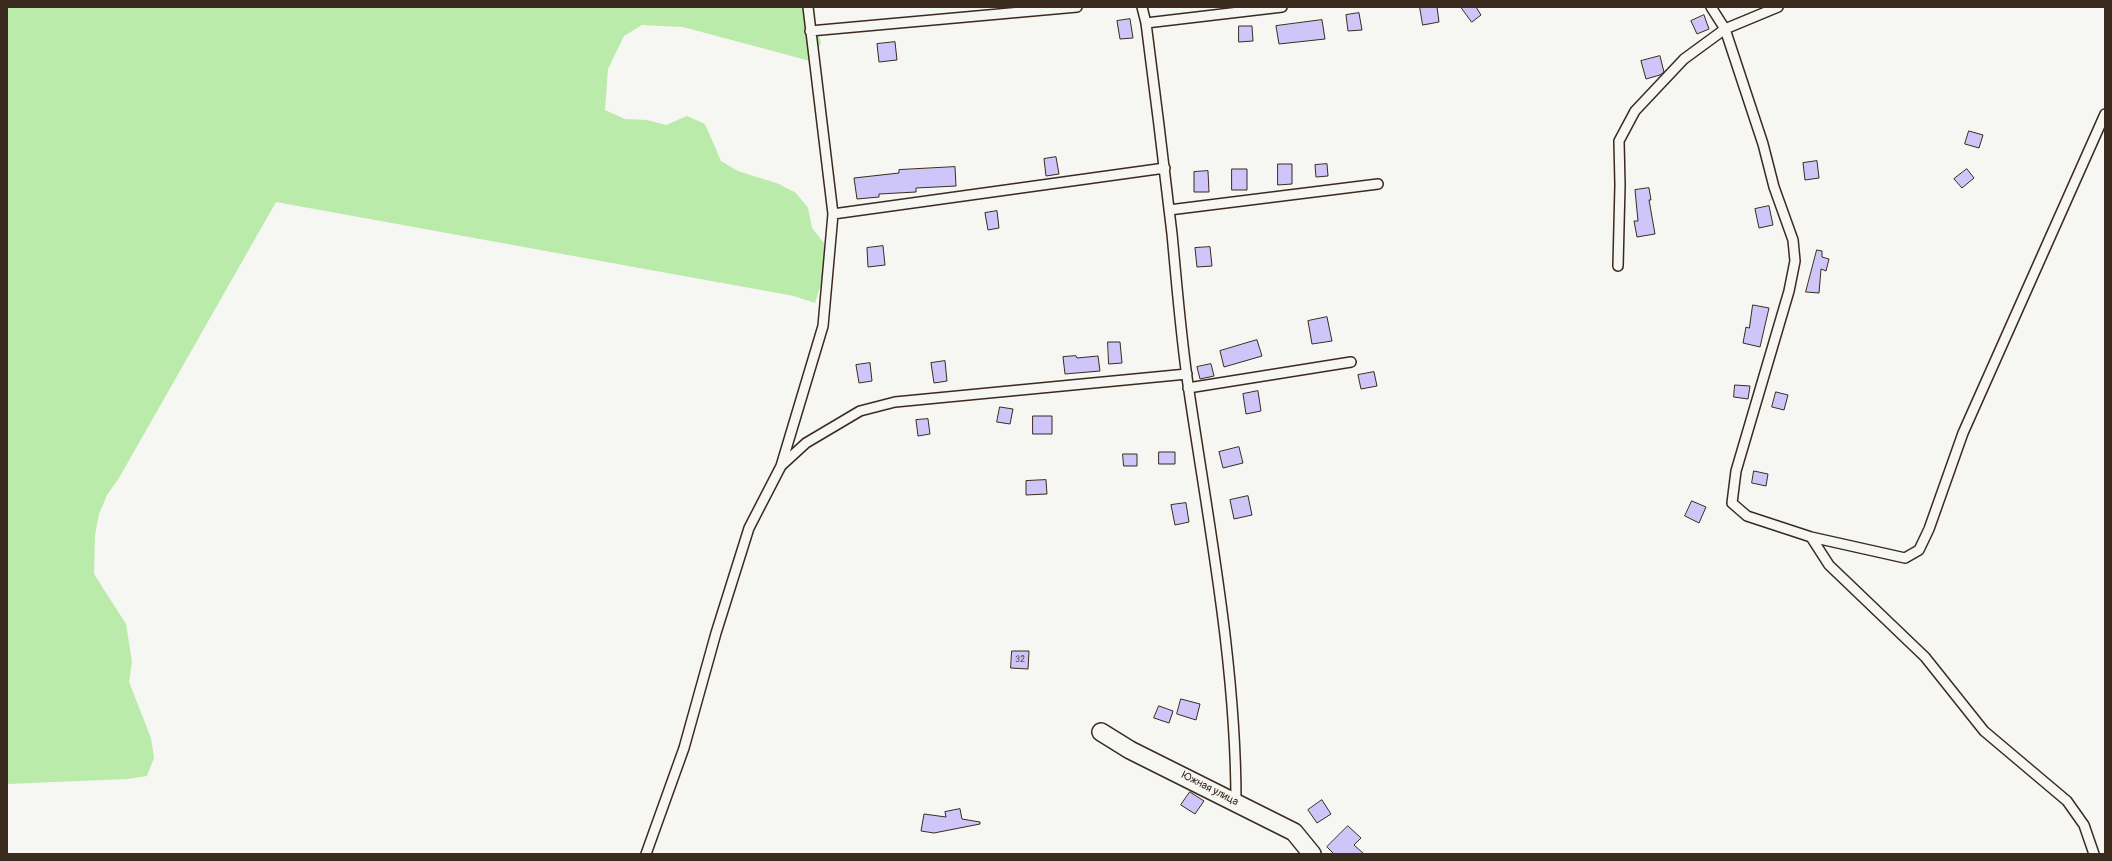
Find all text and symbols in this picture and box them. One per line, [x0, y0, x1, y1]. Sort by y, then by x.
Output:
house number: 32 [1015, 655, 1025, 665]
street label: Южная улица [1179, 769, 1241, 809]

